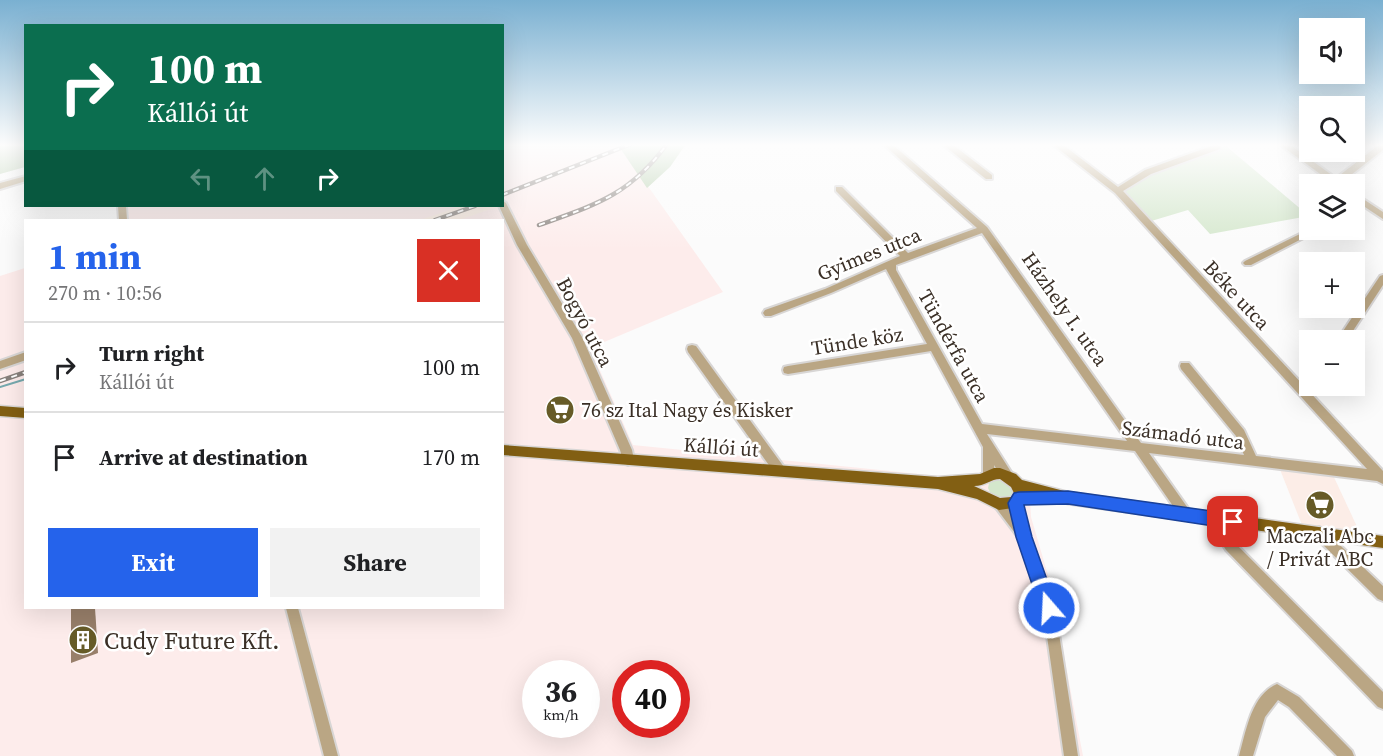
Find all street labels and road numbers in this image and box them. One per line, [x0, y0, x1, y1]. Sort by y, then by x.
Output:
street label: Gyimes utca [813, 220, 926, 287]
street label: Házhely I. utca [1015, 246, 1115, 372]
street label: Béke utca [1197, 254, 1277, 337]
street label: Bogyó utca [550, 272, 621, 372]
street label: Tündérfa utca [911, 284, 997, 408]
street label: Tünde köz [809, 320, 905, 362]
street label: Számadó utca [1120, 414, 1246, 456]
street label: Kállói út [683, 430, 760, 464]

